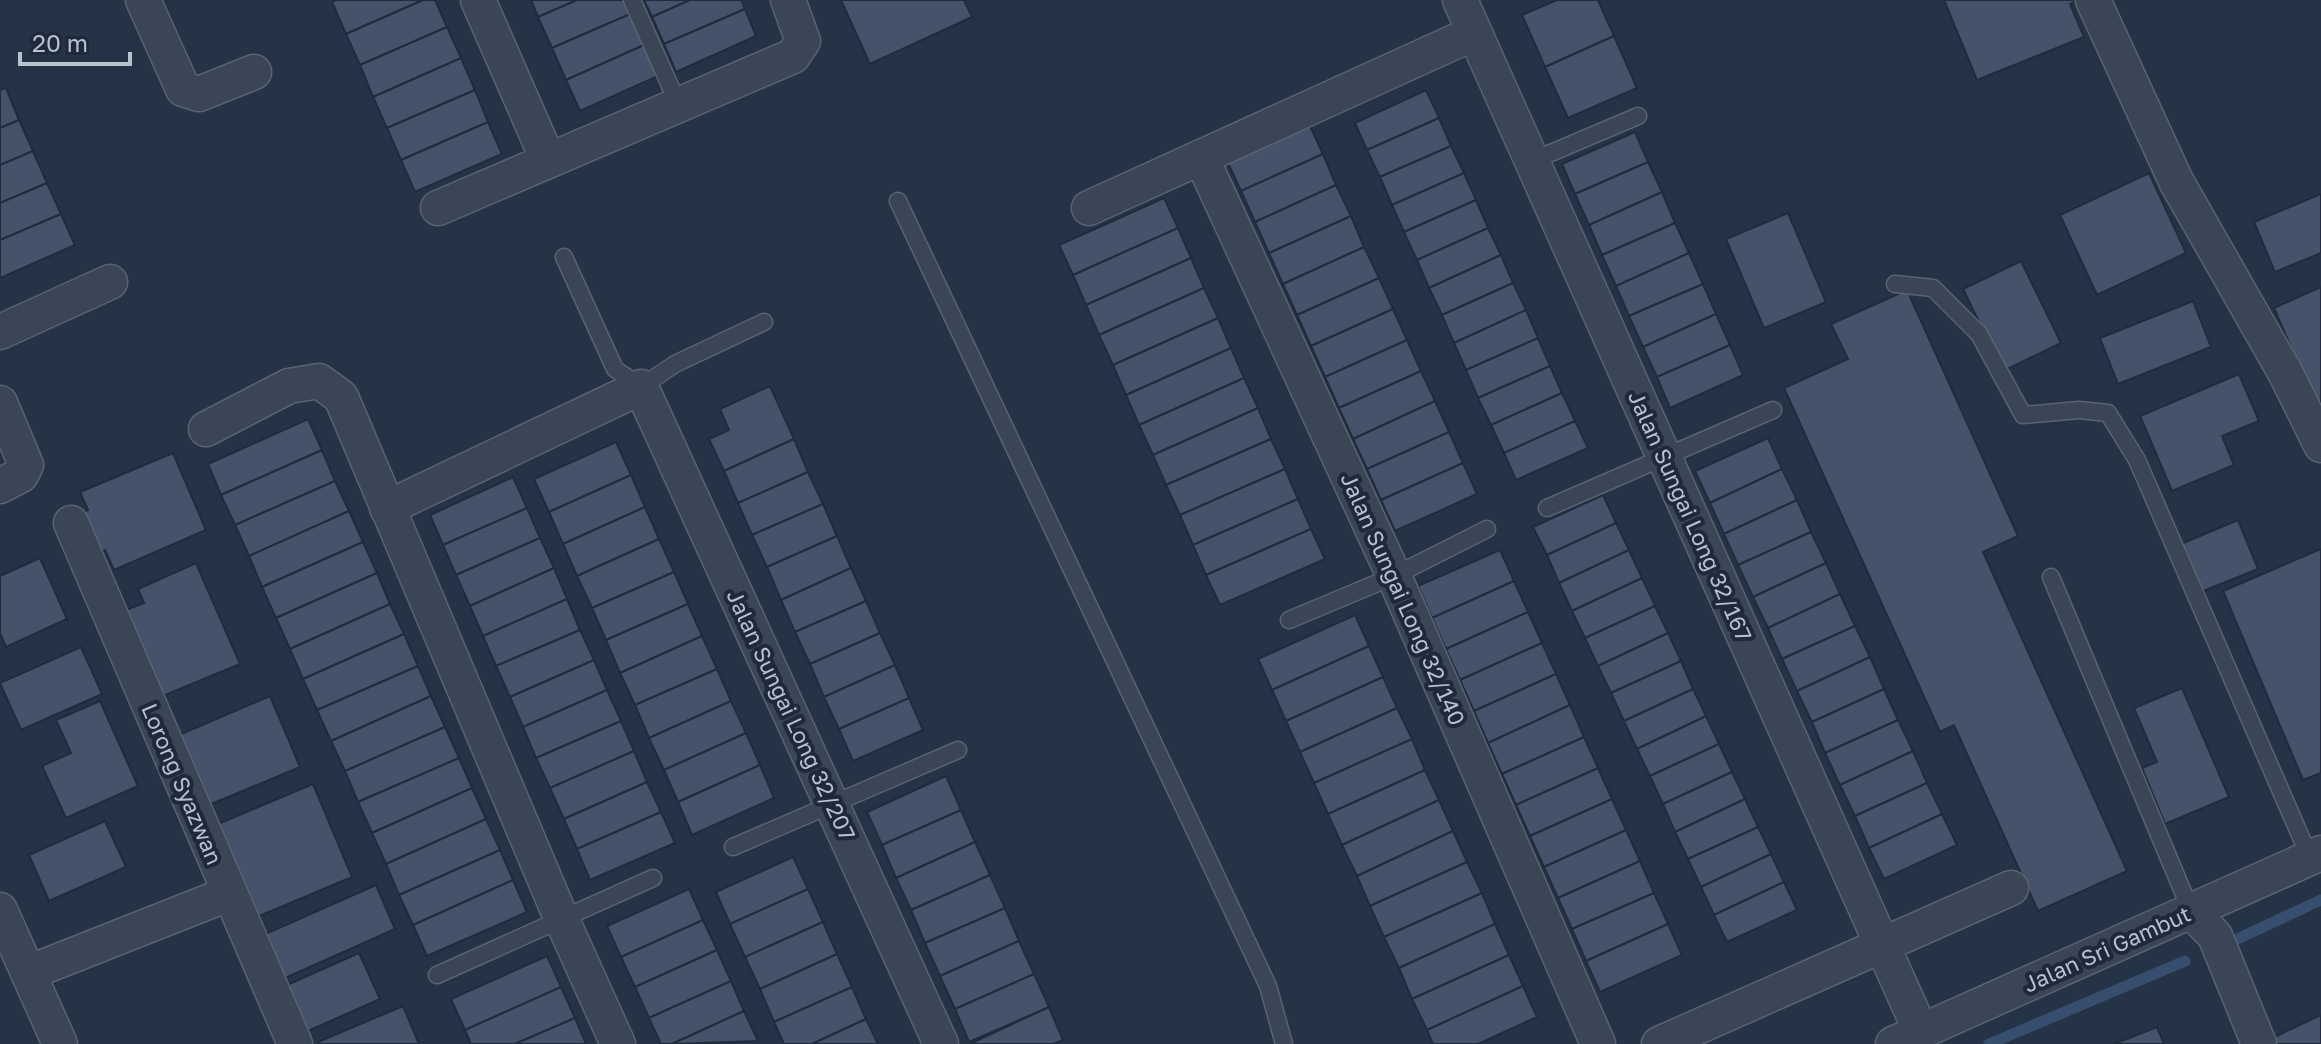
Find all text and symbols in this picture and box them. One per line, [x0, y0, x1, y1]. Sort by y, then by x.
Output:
scale bar [20, 16, 130, 66]
text: 20 m [32, 28, 88, 57]
street label: Jalan Sungai Long 32/167 [1623, 386, 1758, 645]
street label: Jalan Sungai Long 32/140 [1336, 468, 1471, 729]
street label: Jalan Sungai Long 32/207 [721, 585, 862, 845]
street label: Lorong Syazwan [136, 699, 229, 868]
street label: Jalan Sri Gambut [2019, 900, 2195, 998]

